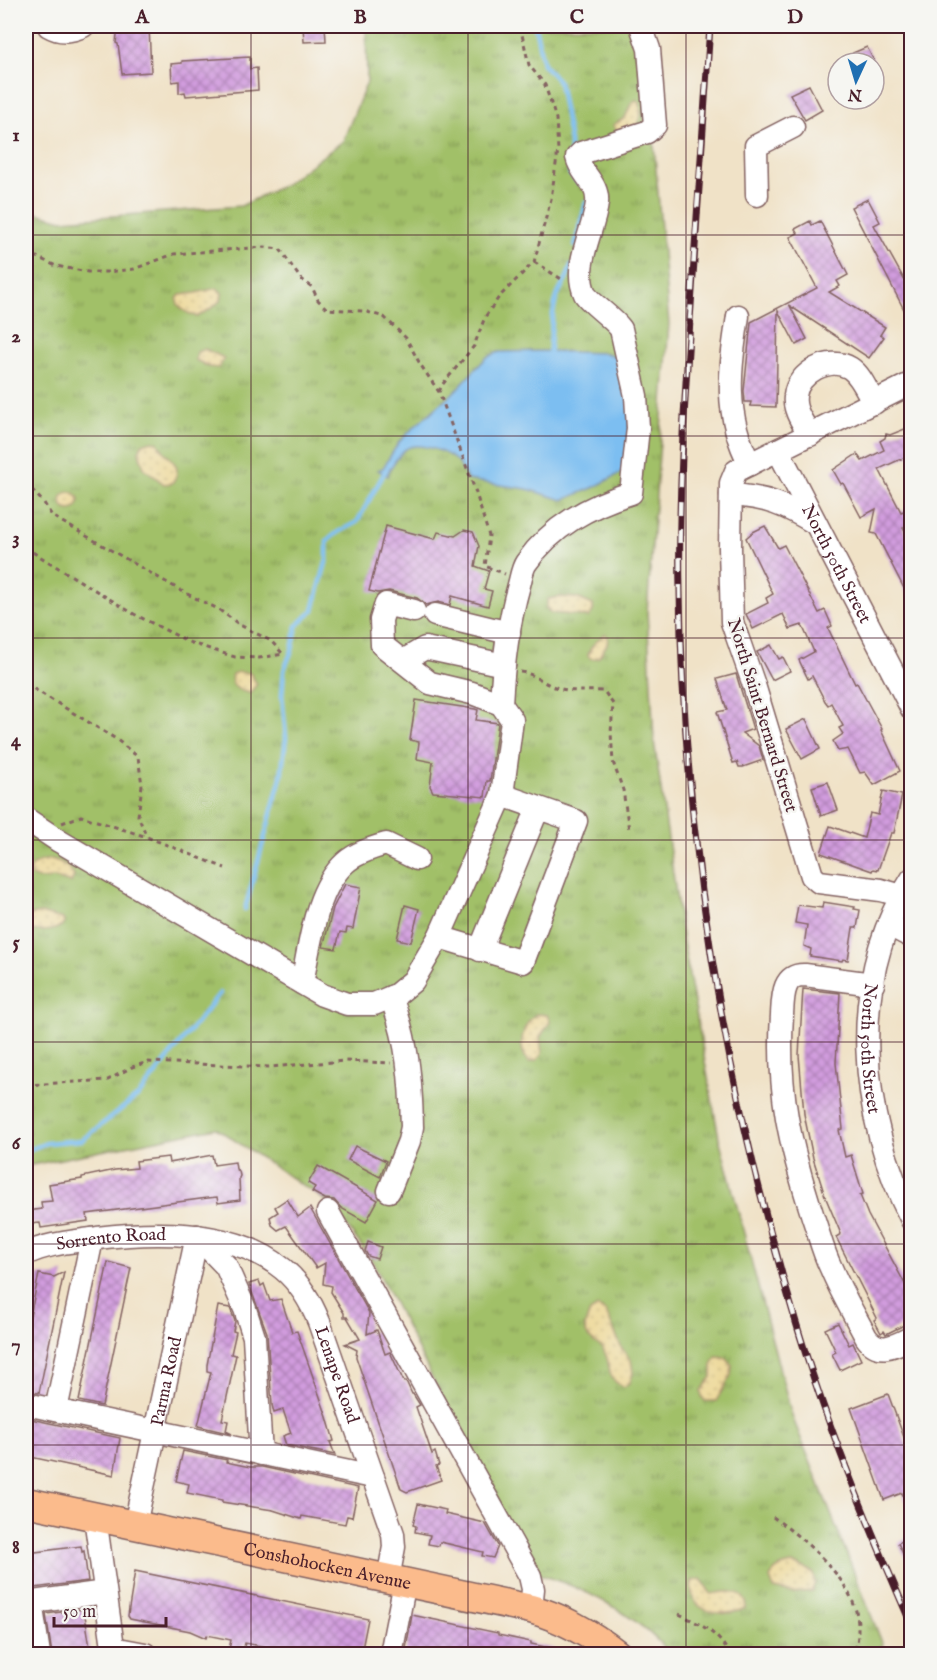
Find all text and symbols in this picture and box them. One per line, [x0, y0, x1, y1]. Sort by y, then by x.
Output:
text: A [134, 5, 150, 30]
text: B [353, 5, 367, 30]
text: C [570, 5, 584, 30]
text: D [787, 5, 803, 30]
north arrow [826, 51, 886, 111]
text: N [847, 83, 864, 104]
text: 1 [12, 123, 20, 148]
text: 2 [11, 324, 21, 349]
street label: North 50th Street [795, 501, 876, 628]
text: 3 [12, 526, 20, 551]
street label: North Saint Bernard Street [721, 616, 802, 815]
text: 4 [11, 728, 22, 753]
text: 5 [12, 930, 20, 955]
street label: North 50th Street [854, 981, 885, 1116]
text: 6 [12, 1131, 22, 1156]
street label: Sorrento Road [54, 1224, 166, 1257]
street label: Lenape Road [308, 1323, 364, 1427]
text: 7 [11, 1333, 21, 1358]
street label: Parma Road [147, 1334, 188, 1429]
text: 8 [12, 1535, 20, 1560]
street label: Conshohocken Avenue [241, 1538, 413, 1596]
scale bar [54, 1590, 166, 1628]
text: 50 m [63, 1601, 96, 1624]

